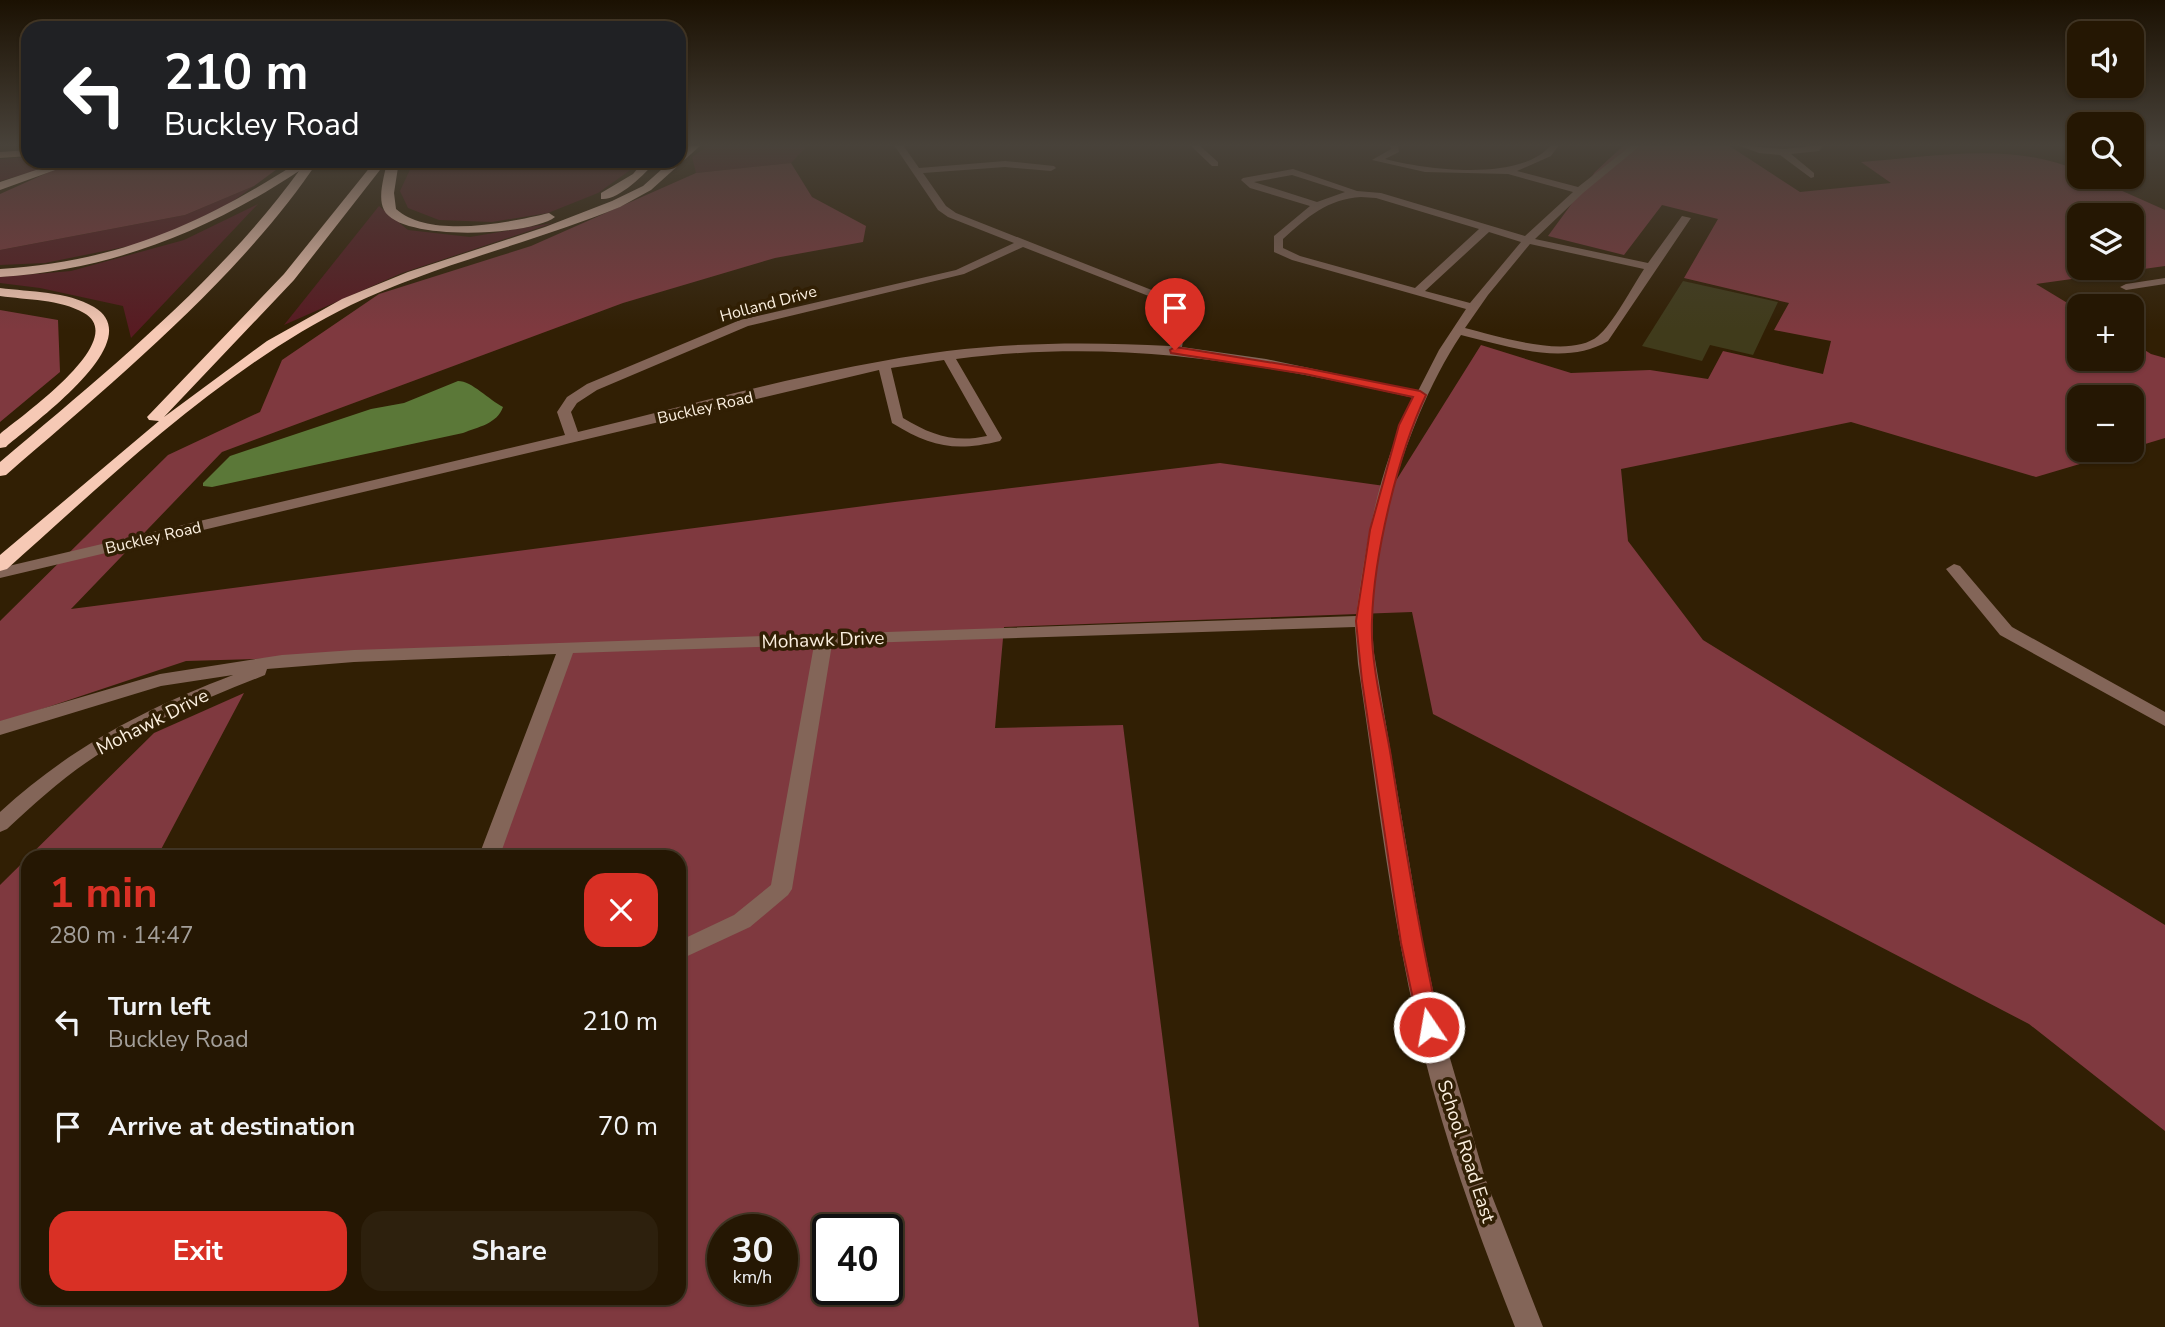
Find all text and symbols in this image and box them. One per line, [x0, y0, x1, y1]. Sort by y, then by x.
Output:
map controls [2067, 21, 2144, 462]
button: sound [2067, 21, 2144, 98]
text: 210 m [164, 39, 308, 106]
icon: left [49, 49, 140, 140]
text: Buckley Road [164, 103, 360, 146]
button: search [2067, 112, 2144, 189]
button: layers [2067, 203, 2144, 280]
pin [1145, 278, 1205, 350]
street label: Holland Drive [717, 280, 819, 327]
icon: arrive [1156, 289, 1194, 327]
button: + [2067, 294, 2144, 371]
button: − [2067, 385, 2144, 462]
street label: Buckley Road [655, 386, 755, 430]
street label: Buckley Road [103, 516, 203, 560]
street label: Mohawk Drive [761, 625, 885, 655]
street label: Mohawk Drive [92, 682, 213, 761]
text: 1 min [49, 865, 158, 922]
button: close [584, 873, 658, 947]
text: 280 m · 14:47 [49, 920, 194, 951]
text: Turn left [108, 989, 211, 1024]
position arrow [1392, 990, 1466, 1064]
icon: left [49, 1003, 87, 1041]
text: 210 m [582, 1004, 658, 1039]
text: Buckley Road [108, 1024, 249, 1055]
street label: School Road East [1431, 1077, 1501, 1226]
icon: arrive [49, 1108, 87, 1146]
text: Arrive at destination [108, 1109, 355, 1144]
text: 70 m [598, 1109, 658, 1144]
button: Exit [49, 1211, 347, 1291]
button: Share [361, 1211, 658, 1291]
speed limit sign: 40 [812, 1214, 903, 1305]
text: 30 [731, 1227, 774, 1274]
text: km/h [733, 1265, 772, 1289]

